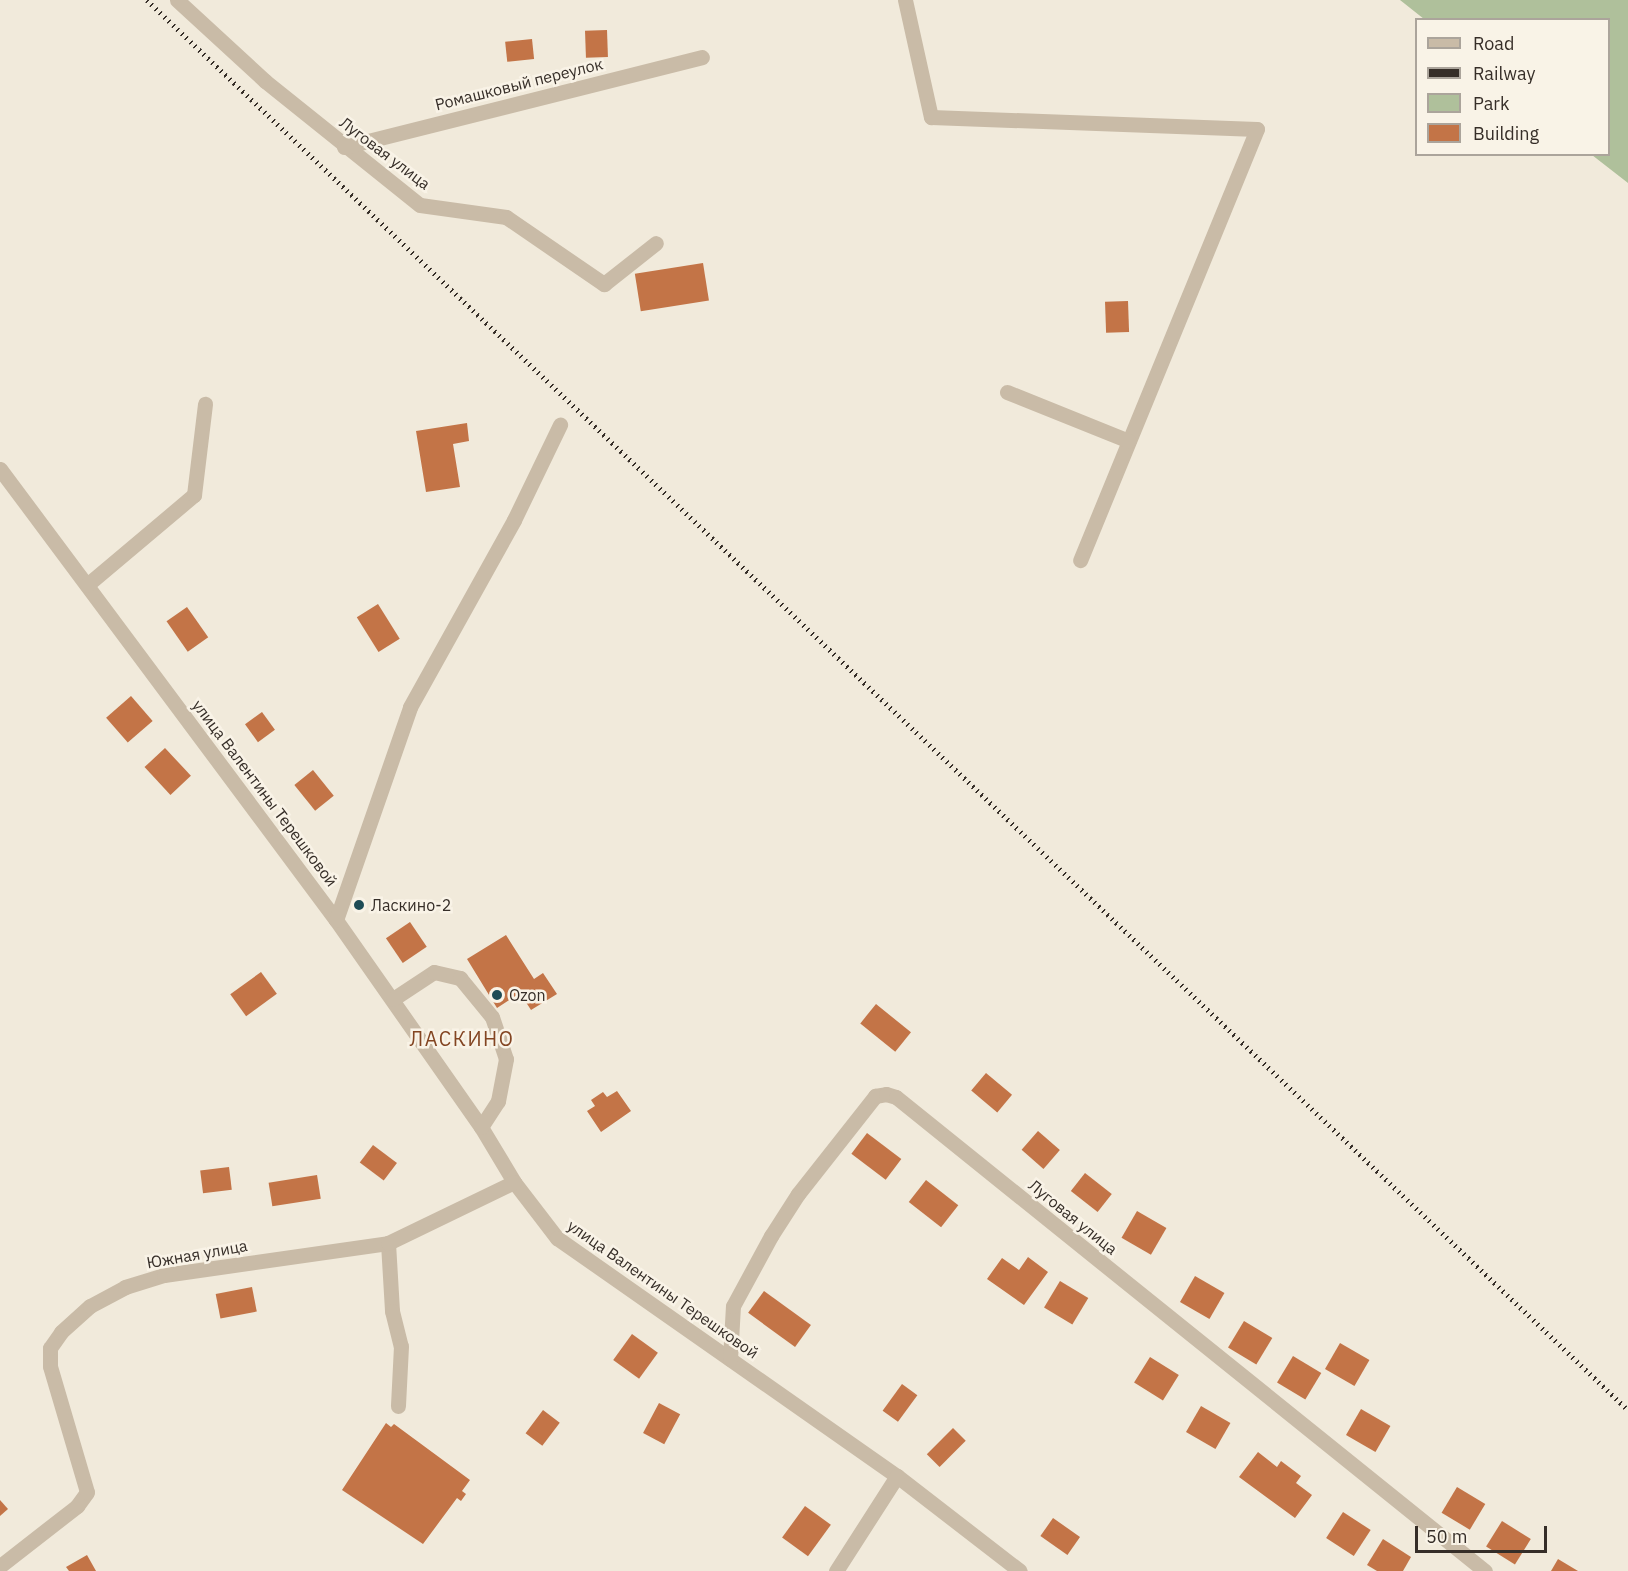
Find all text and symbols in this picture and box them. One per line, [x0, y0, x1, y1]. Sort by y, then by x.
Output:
legend [1415, 18, 1610, 156]
text: Road [1473, 32, 1514, 55]
street label: Ромашковый переулок [433, 54, 605, 114]
text: Railway [1473, 62, 1535, 85]
text: Park [1473, 92, 1509, 115]
street label: Луговая улица [336, 113, 434, 193]
text: Building [1473, 122, 1539, 145]
street label: улица Валентины Терешковой [189, 696, 341, 890]
place label: Ласкино-2 [371, 895, 451, 915]
marker: Ласкино-2 [352, 898, 366, 912]
place label: Ozon [509, 985, 546, 1005]
marker: Ozon [490, 988, 504, 1002]
district label: ЛАСКИНО [410, 1026, 514, 1050]
street label: Луговая улица [1025, 1175, 1121, 1259]
street label: улица Валентины Терешковой [564, 1216, 762, 1362]
street label: Южная улица [145, 1236, 249, 1272]
scale bar [1418, 1514, 1550, 1552]
text: 50 m [1426, 1525, 1468, 1548]

